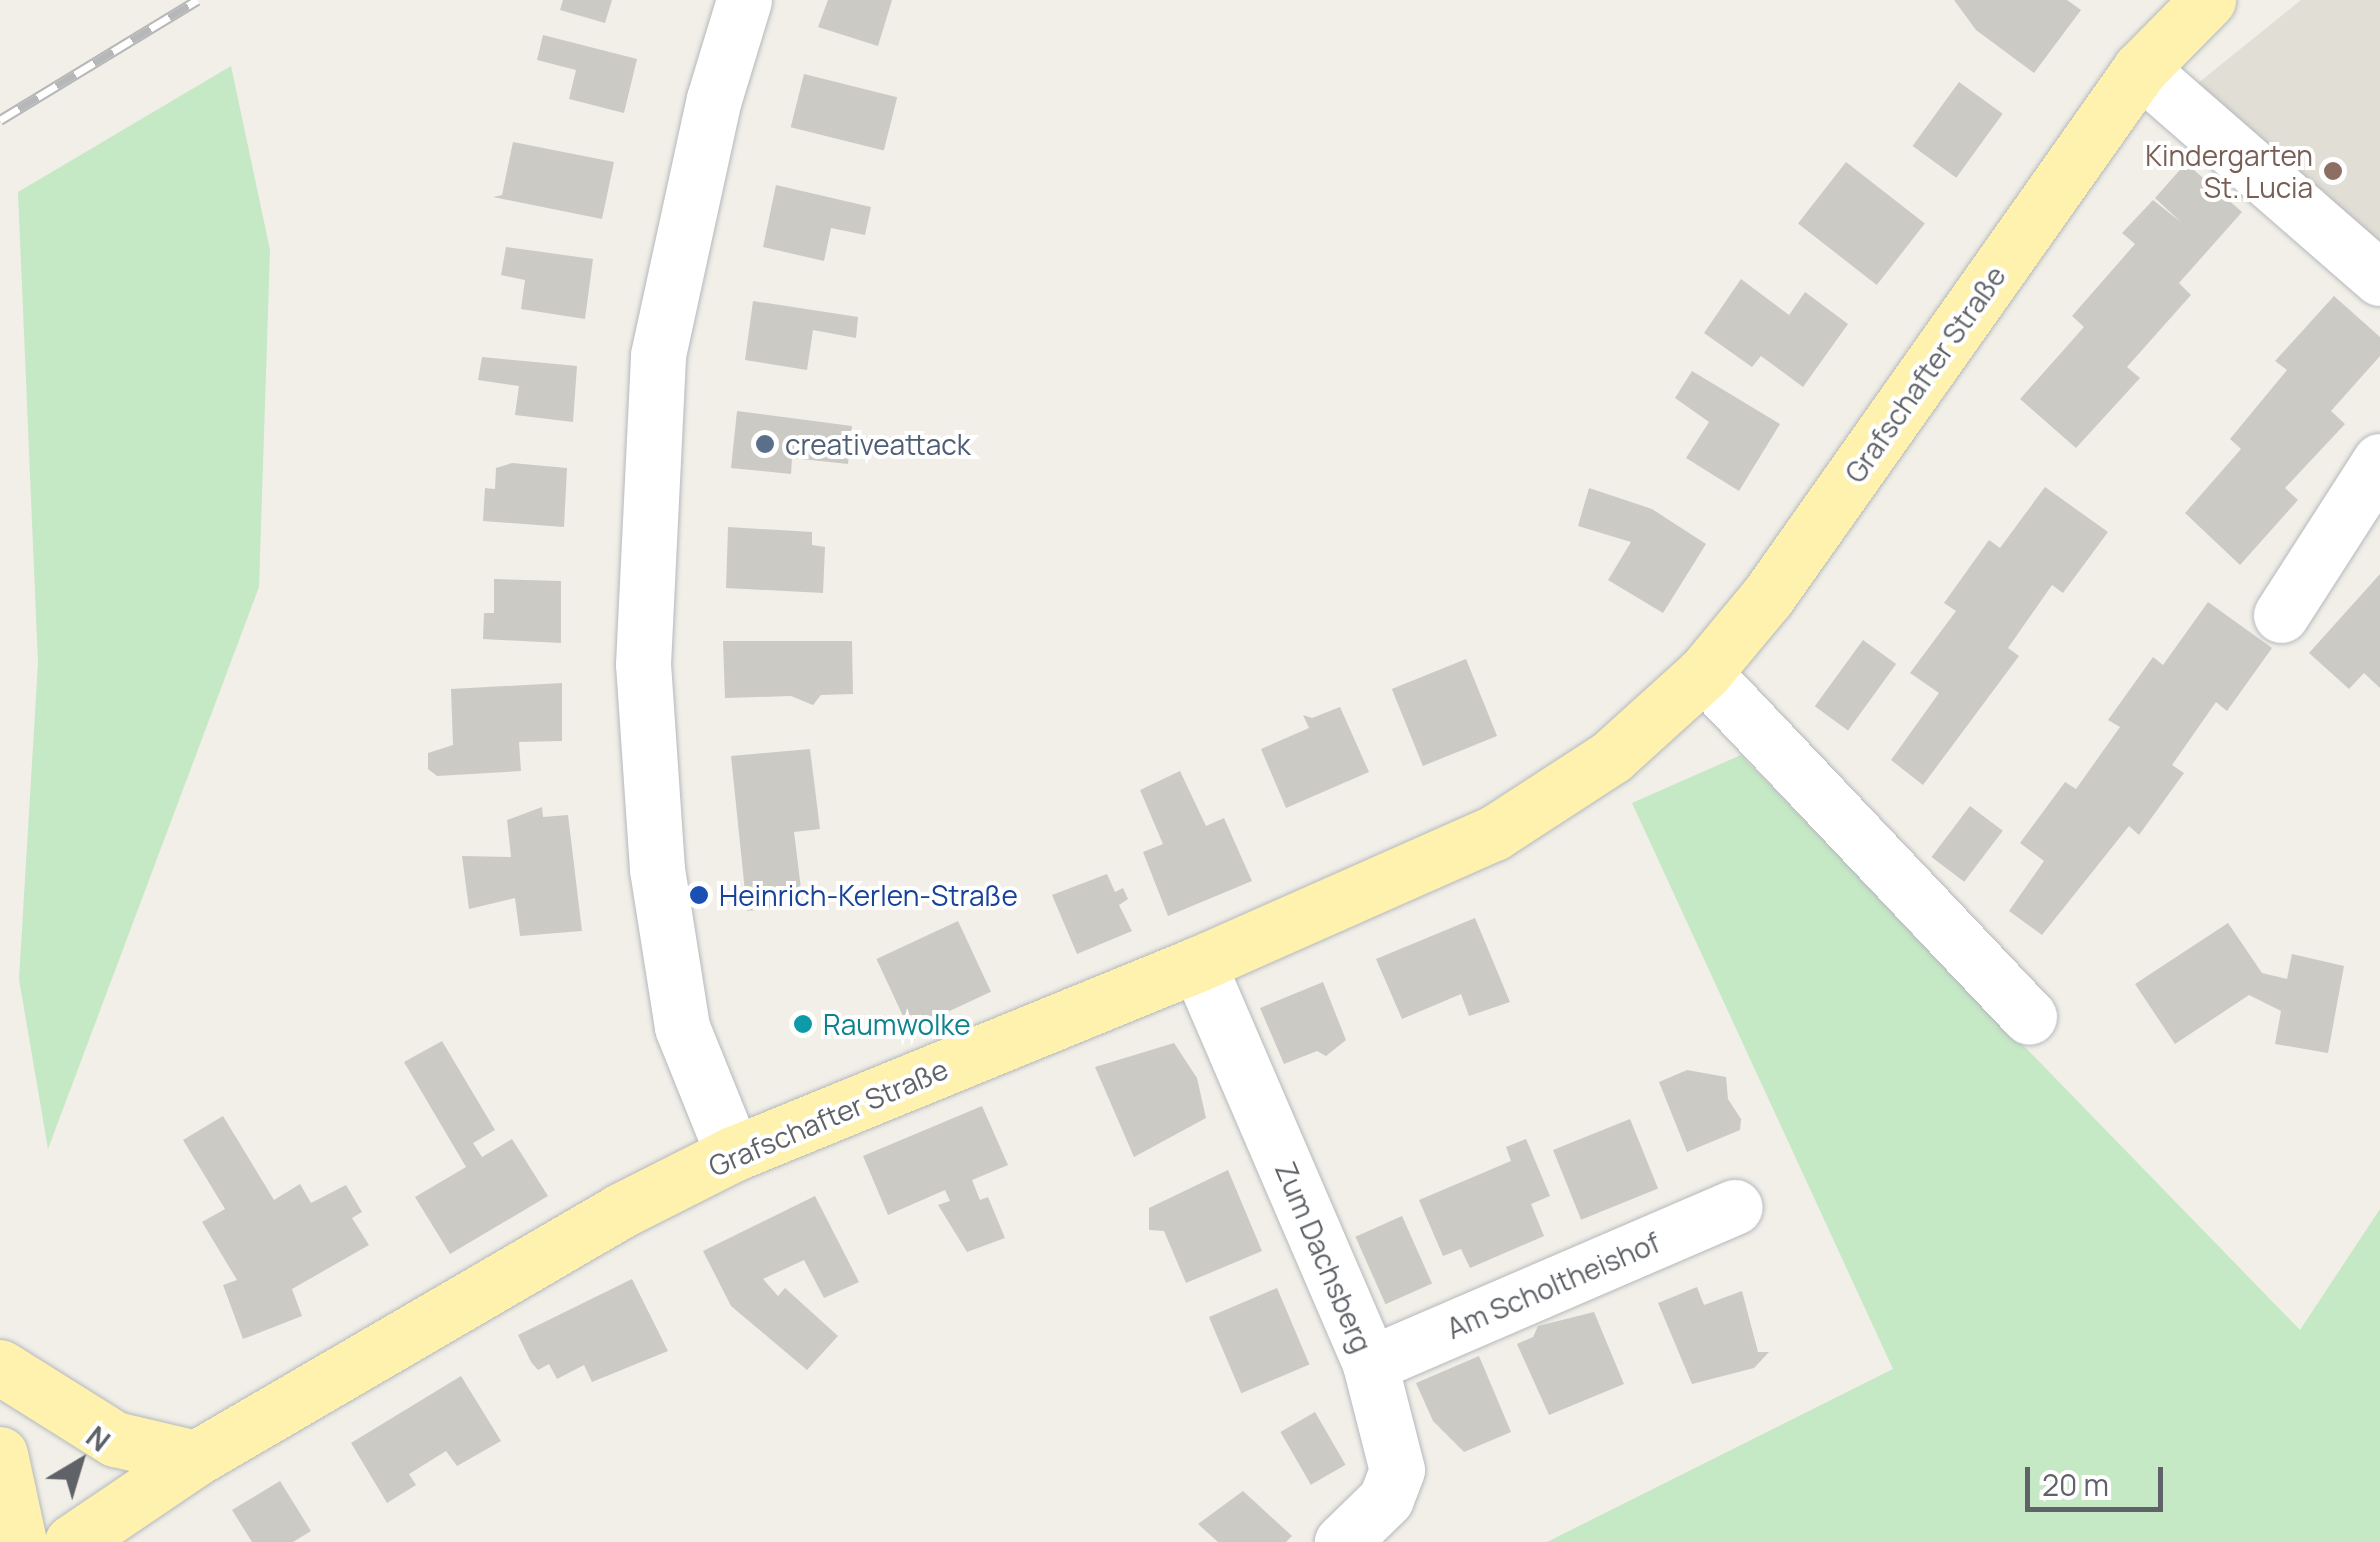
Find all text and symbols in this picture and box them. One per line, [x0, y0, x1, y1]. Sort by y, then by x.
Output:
place label: Kindergarten St. Lucia [2145, 138, 2313, 204]
marker: Kindergarten St. Lucia [2322, 160, 2344, 182]
street label: Grafschafter Straße [1838, 259, 2012, 489]
place label: creativeattack [785, 427, 971, 461]
marker: creativeattack [754, 433, 776, 455]
place label: Heinrich-Kerlen-Straße [719, 878, 1018, 912]
marker: Heinrich-Kerlen-Straße [688, 884, 710, 906]
place label: Raumwolke [823, 1007, 971, 1041]
marker: Raumwolke [792, 1013, 814, 1035]
street label: Grafschafter Straße [703, 1051, 953, 1183]
street label: Zum Dachsberg [1269, 1157, 1379, 1357]
street label: Am Scholtheishof [1441, 1225, 1665, 1345]
north arrow [30, 1412, 130, 1512]
text: N [79, 1417, 118, 1460]
scale bar [2030, 1447, 2168, 1509]
text: 20 m [2042, 1464, 2109, 1505]

